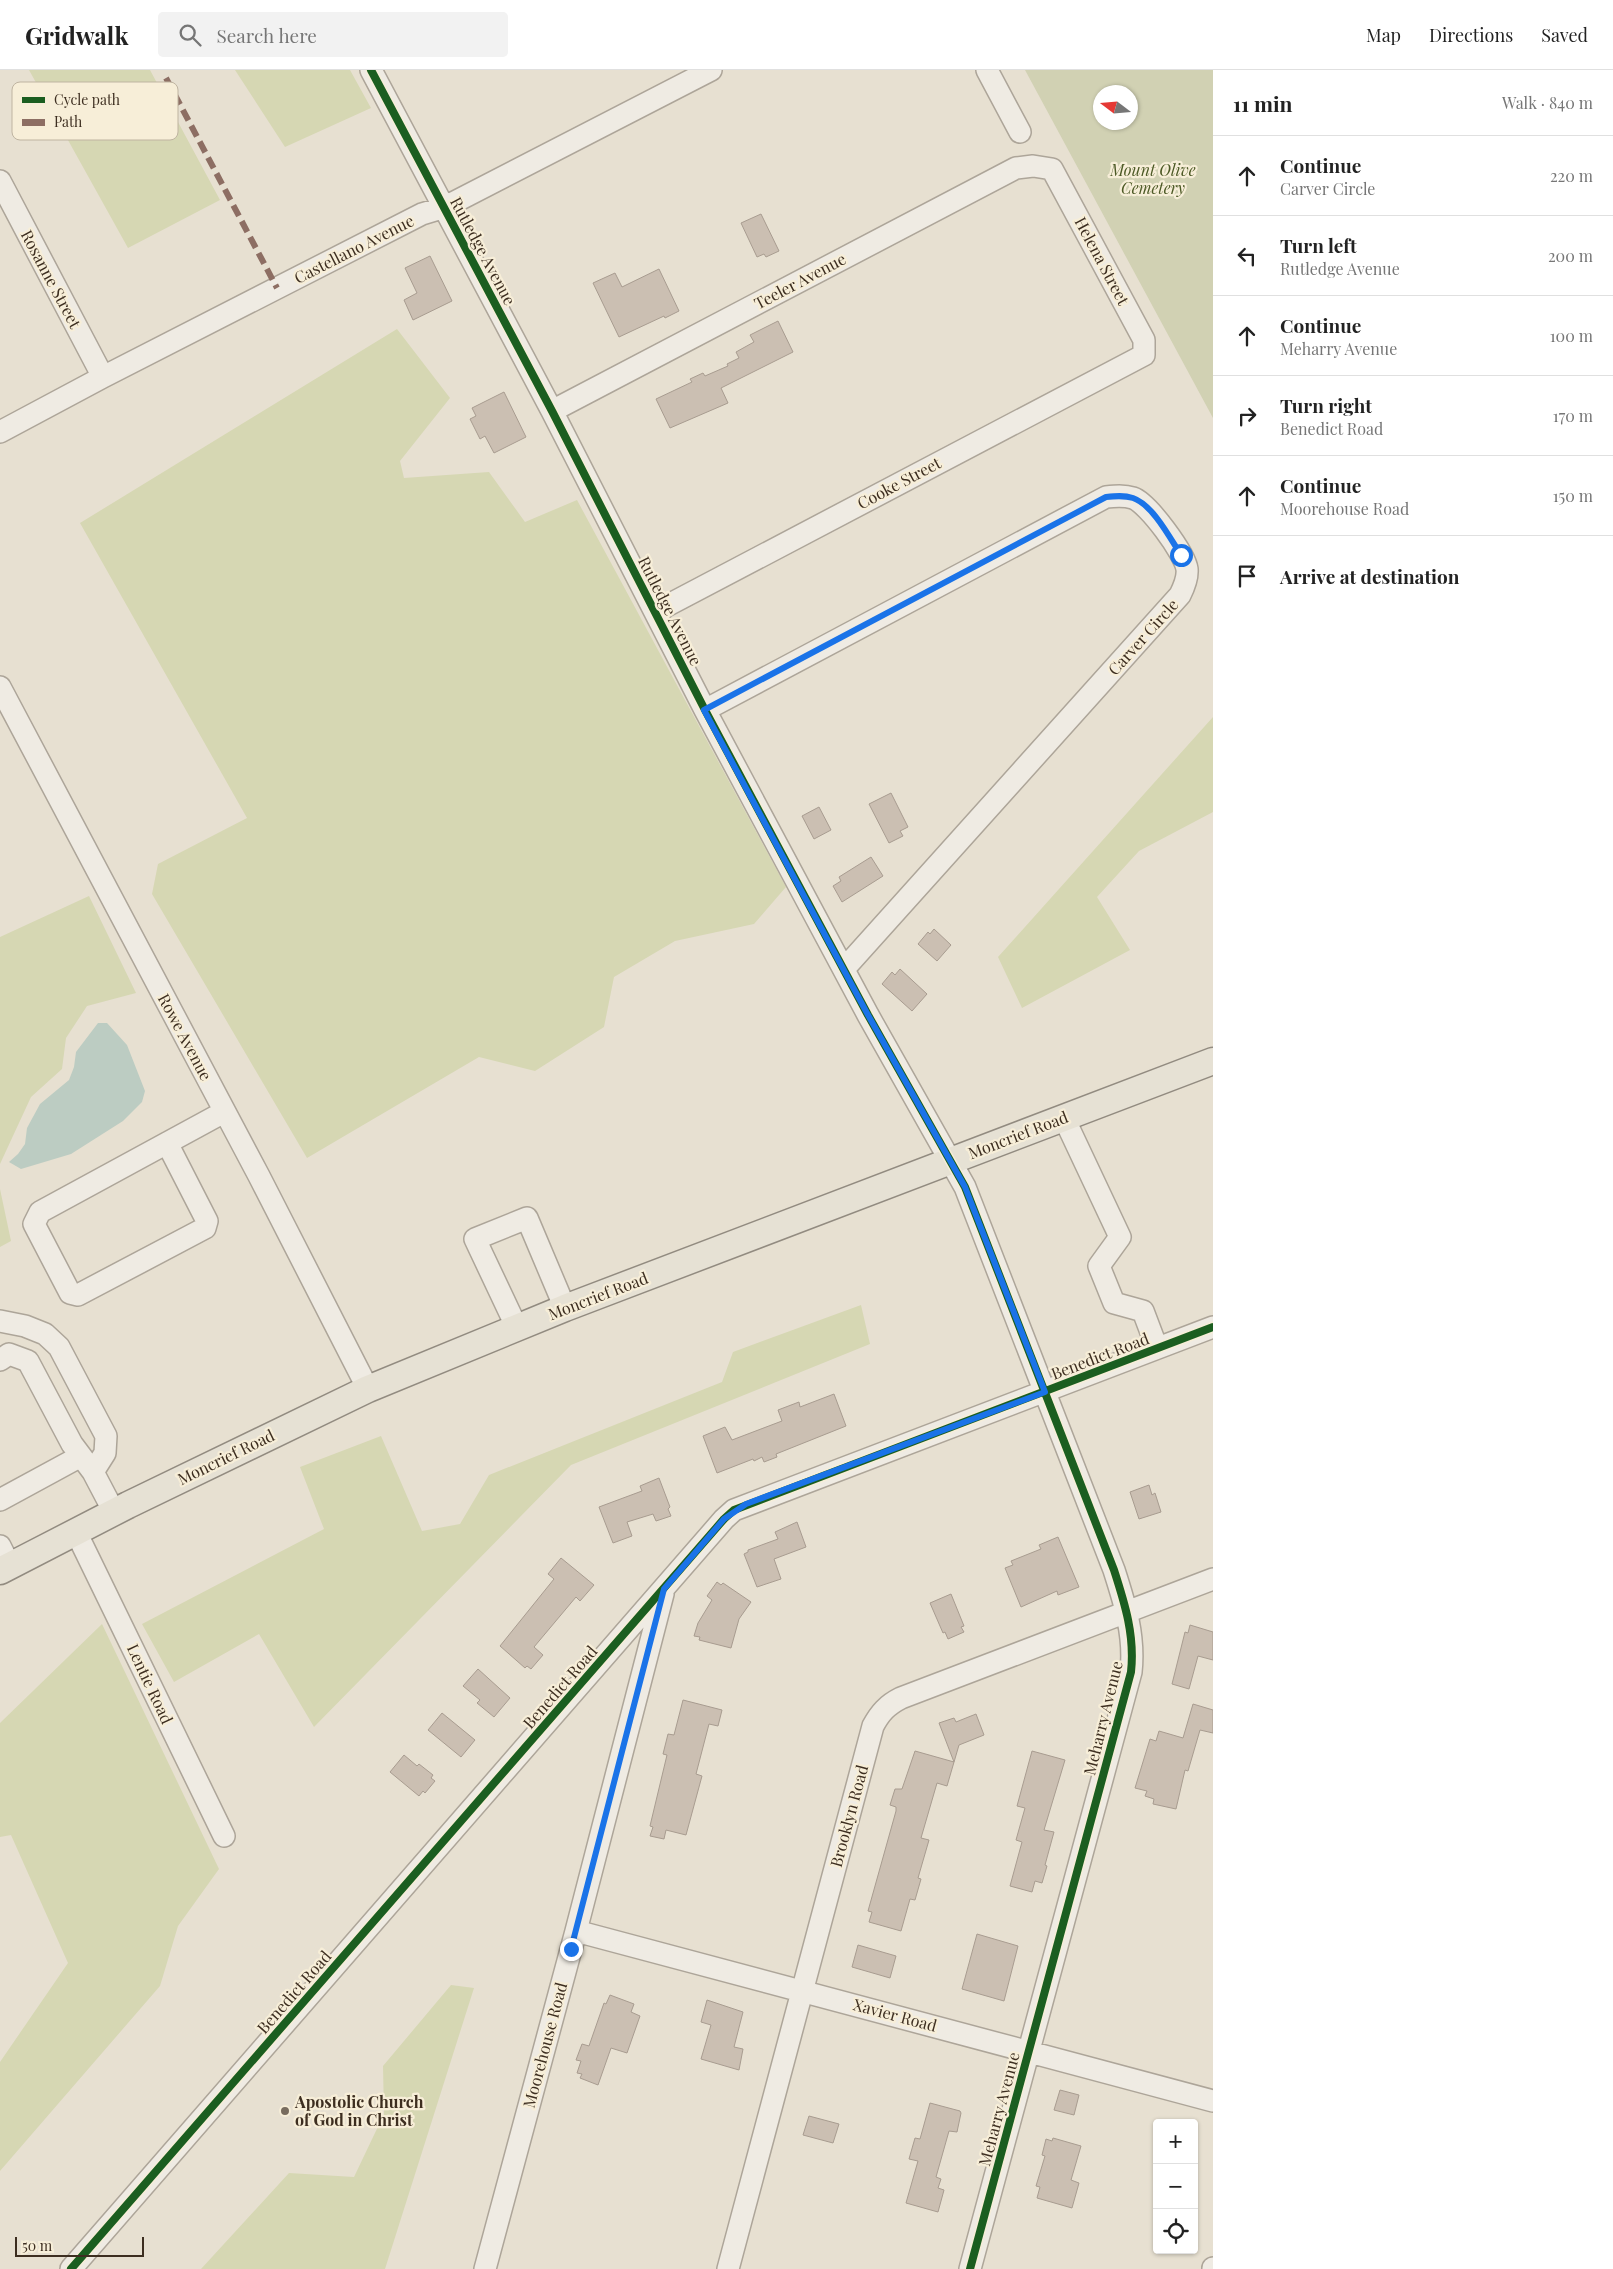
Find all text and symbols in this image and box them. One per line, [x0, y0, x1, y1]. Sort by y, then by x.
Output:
search box [158, 12, 508, 57]
text: Gridwalk [25, 19, 128, 51]
icon: search [176, 21, 204, 49]
text: Search here [216, 22, 317, 48]
text: Map [1366, 23, 1401, 47]
text: Directions [1429, 23, 1513, 47]
text: Saved [1541, 23, 1588, 47]
legend [12, 82, 178, 140]
north arrow [1093, 85, 1138, 130]
text: 11 min [1233, 89, 1293, 117]
text: Cycle path [54, 90, 121, 109]
text: Walk · 840 m [1502, 92, 1593, 113]
text: Path [54, 112, 83, 131]
text: Continue [1280, 152, 1361, 178]
park label: Mount Olive Cemetery [1109, 159, 1196, 198]
icon: ahead [1233, 162, 1261, 190]
text: 220 m [1550, 165, 1593, 186]
text: Carver Circle [1280, 178, 1375, 199]
street label: Rutledge Avenue [446, 193, 521, 309]
street label: Castellano Avenue [290, 209, 417, 288]
street label: Helena Street [1070, 213, 1135, 309]
street label: Rosanne Street [17, 226, 86, 332]
text: Turn left [1280, 232, 1357, 258]
icon: left [1233, 242, 1261, 270]
text: 200 m [1548, 245, 1593, 266]
street label: Teeler Avenue [750, 248, 849, 314]
text: Rutledge Avenue [1280, 258, 1400, 279]
text: Continue [1280, 312, 1361, 338]
icon: ahead [1233, 322, 1261, 350]
text: 100 m [1550, 325, 1593, 346]
text: Meharry Avenue [1280, 338, 1397, 359]
text: Turn right [1280, 392, 1372, 418]
icon: right [1233, 402, 1261, 430]
text: 170 m [1553, 405, 1593, 426]
text: Benedict Road [1280, 418, 1383, 439]
street label: Cooke Street [853, 452, 945, 513]
text: Continue [1280, 472, 1361, 498]
icon: ahead [1233, 482, 1261, 510]
text: 150 m [1553, 485, 1593, 506]
text: Moorehouse Road [1280, 498, 1409, 519]
route start [1170, 544, 1193, 567]
street label: Rutledge Avenue [634, 553, 707, 669]
icon: arrive [1233, 562, 1261, 590]
text: Arrive at destination [1280, 563, 1460, 589]
street label: Carver Circle [1103, 594, 1182, 679]
street label: Rowe Avenue [154, 990, 217, 1084]
street label: Moncrief Road [965, 1106, 1071, 1163]
street label: Moncrief Road [545, 1267, 651, 1324]
street label: Benedict Road [1048, 1327, 1152, 1384]
street label: Moncrief Road [174, 1424, 278, 1489]
street label: Lentie Road [123, 1640, 178, 1727]
street label: Benedict Road [518, 1641, 601, 1733]
street label: Meharry Avenue [1078, 1658, 1127, 1777]
street label: Brooklyn Road [825, 1762, 872, 1869]
route end [560, 1938, 583, 1961]
street label: Benedict Road [252, 1946, 335, 2038]
street label: Moorehouse Road [518, 1980, 571, 2110]
street label: Xavier Road [851, 1993, 939, 2036]
street label: Meharry Avenue [973, 2050, 1024, 2168]
place label: Apostolic Church of God in Christ [294, 2091, 424, 2130]
marker: Apostolic Church of God in Christ [279, 2105, 291, 2117]
map controls [1153, 2119, 1198, 2254]
button: + [1153, 2119, 1198, 2164]
button: − [1153, 2164, 1198, 2209]
button: locate [1153, 2209, 1198, 2254]
scale bar [15, 2234, 144, 2257]
text: 50 m [22, 2236, 52, 2255]

